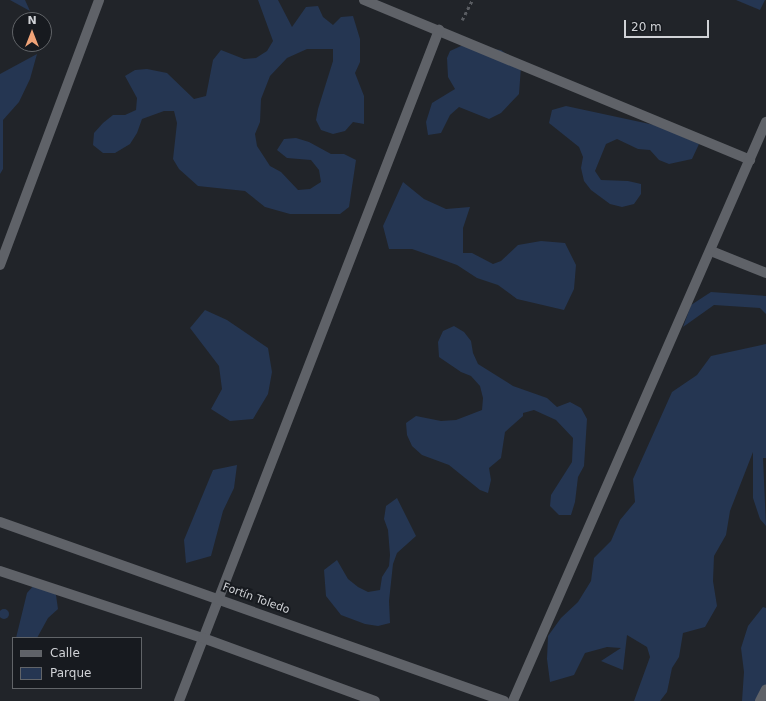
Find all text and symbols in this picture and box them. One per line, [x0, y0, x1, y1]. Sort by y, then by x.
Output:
north arrow [12, 12, 52, 52]
scale bar [626, 12, 711, 38]
text: N [27, 14, 37, 27]
text: 20 m [631, 20, 662, 34]
street label: Fortín Toledo [221, 581, 291, 617]
legend [12, 637, 142, 689]
text: Calle [50, 646, 80, 660]
text: Parque [50, 666, 91, 680]

